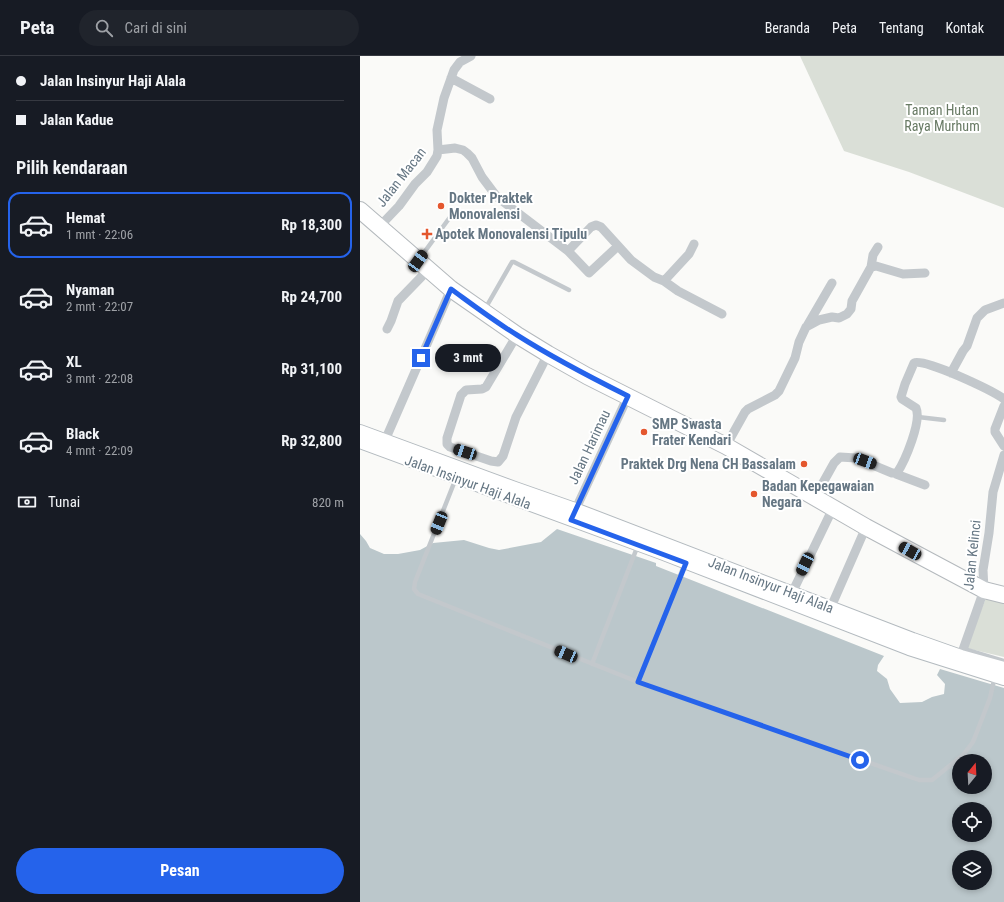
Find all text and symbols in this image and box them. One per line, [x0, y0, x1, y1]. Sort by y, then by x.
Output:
search box [79, 10, 359, 46]
text: Peta [20, 16, 55, 39]
icon: search [93, 17, 115, 39]
text: Cari di sini [125, 19, 187, 37]
text: Beranda [765, 20, 810, 36]
text: Peta [832, 20, 857, 36]
text: Tentang [879, 20, 924, 36]
text: Kontak [946, 20, 984, 36]
text: Jalan Insinyur Haji Alala [40, 72, 186, 90]
park label: Taman Hutan Raya Murhum [904, 102, 980, 134]
text: Jalan Kadue [40, 111, 113, 129]
street label: Jalan Macan [373, 144, 429, 210]
text: Pilih kendaraan [16, 157, 128, 178]
place label: Dokter Praktek Monovalensi [449, 190, 533, 222]
marker: Dokter Praktek Monovalensi [436, 201, 446, 211]
icon: car [18, 207, 54, 243]
text: Hemat [66, 209, 105, 227]
text: Rp 18,300 [281, 216, 342, 234]
place label: Apotek Monovalensi Tipulu [435, 226, 587, 242]
text: 1 mnt · 22:06 [66, 227, 133, 242]
marker: Apotek Monovalensi Tipulu [422, 229, 432, 239]
car [406, 248, 430, 274]
icon: car [18, 279, 54, 315]
text: Nyaman [66, 281, 114, 299]
text: Rp 24,700 [281, 288, 342, 306]
text: 2 mnt · 22:07 [66, 299, 133, 314]
callout: 3 mnt [435, 344, 501, 372]
route end [412, 349, 430, 367]
text: 3 mnt [453, 350, 483, 365]
icon: car [18, 351, 54, 387]
text: XL [66, 353, 82, 371]
text: Rp 31,100 [281, 360, 342, 378]
text: 3 mnt · 22:08 [66, 371, 133, 386]
street label: Jalan Harimau [565, 407, 613, 487]
place label: SMP Swasta Frater Kendari [652, 416, 731, 448]
icon: car [18, 423, 54, 459]
text: Black [66, 425, 99, 443]
marker: SMP Swasta Frater Kendari [639, 427, 649, 437]
text: Rp 32,800 [281, 432, 342, 450]
text: 4 mnt · 22:09 [66, 443, 133, 458]
car [452, 443, 478, 461]
car [852, 451, 878, 471]
street label: Jalan Insinyur Haji Alala [403, 452, 533, 512]
place label: Praktek Drg Nena CH Bassalam [621, 456, 796, 472]
marker: Praktek Drg Nena CH Bassalam [799, 459, 809, 469]
place label: Badan Kepegawaian Negara [762, 478, 874, 510]
marker: Badan Kepegawaian Negara [749, 489, 759, 499]
icon: cash [16, 491, 38, 513]
text: Tunai [48, 493, 80, 511]
text: 820 m [312, 495, 344, 510]
car [429, 510, 449, 536]
street label: Jalan Kelinci [960, 519, 984, 591]
car [897, 540, 923, 562]
car [794, 551, 816, 577]
street label: Jalan Insinyur Haji Alala [706, 554, 836, 616]
car [553, 644, 579, 664]
route start [851, 751, 869, 769]
north arrow [952, 754, 992, 794]
map controls [952, 754, 992, 890]
button: locate [952, 802, 992, 842]
button: Pesan [16, 848, 344, 894]
button: layers [952, 850, 992, 890]

